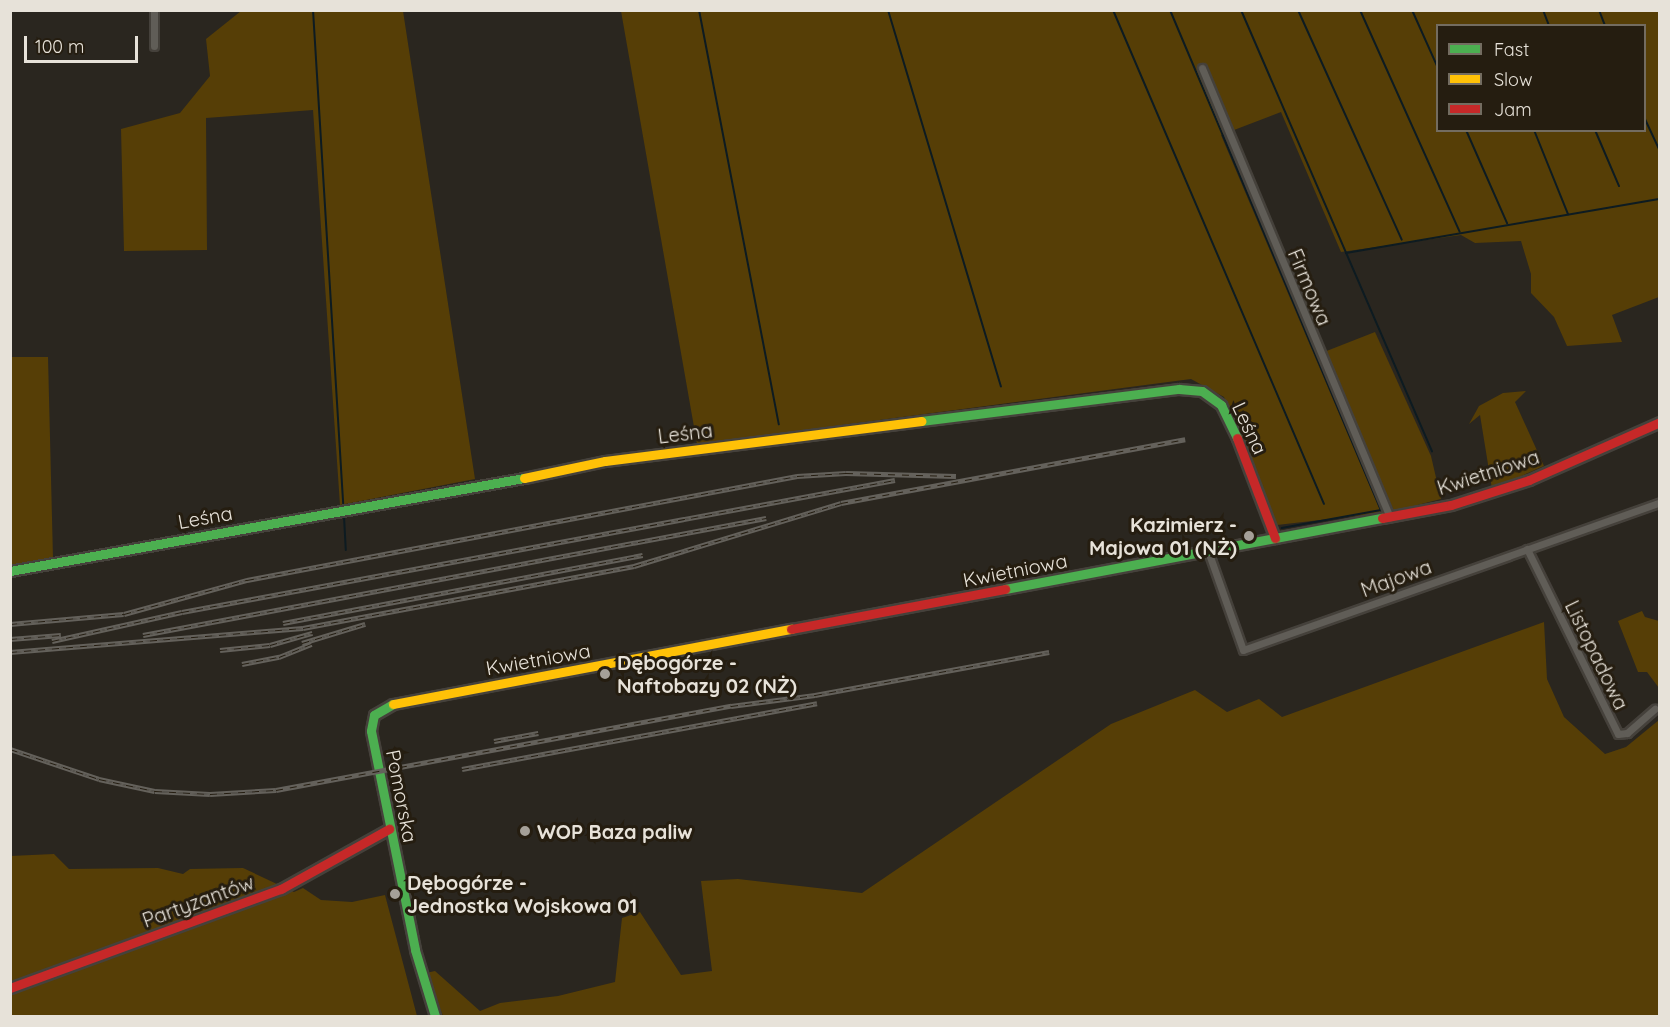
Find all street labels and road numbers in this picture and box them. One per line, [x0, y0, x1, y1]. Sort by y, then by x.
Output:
street label: Firmowa [1283, 245, 1337, 329]
street label: Leśna [1228, 398, 1272, 458]
street label: Leśna [656, 418, 714, 448]
street label: Kwietniowa [1434, 444, 1542, 500]
street label: Leśna [176, 500, 234, 534]
street label: Kwietniowa [961, 548, 1069, 592]
street label: Majowa [1357, 554, 1435, 602]
street label: Listopadowa [1560, 596, 1634, 714]
street label: Kwietniowa [484, 638, 592, 680]
street label: Pomorska [381, 748, 423, 844]
street label: Partyzantów [139, 870, 257, 932]

